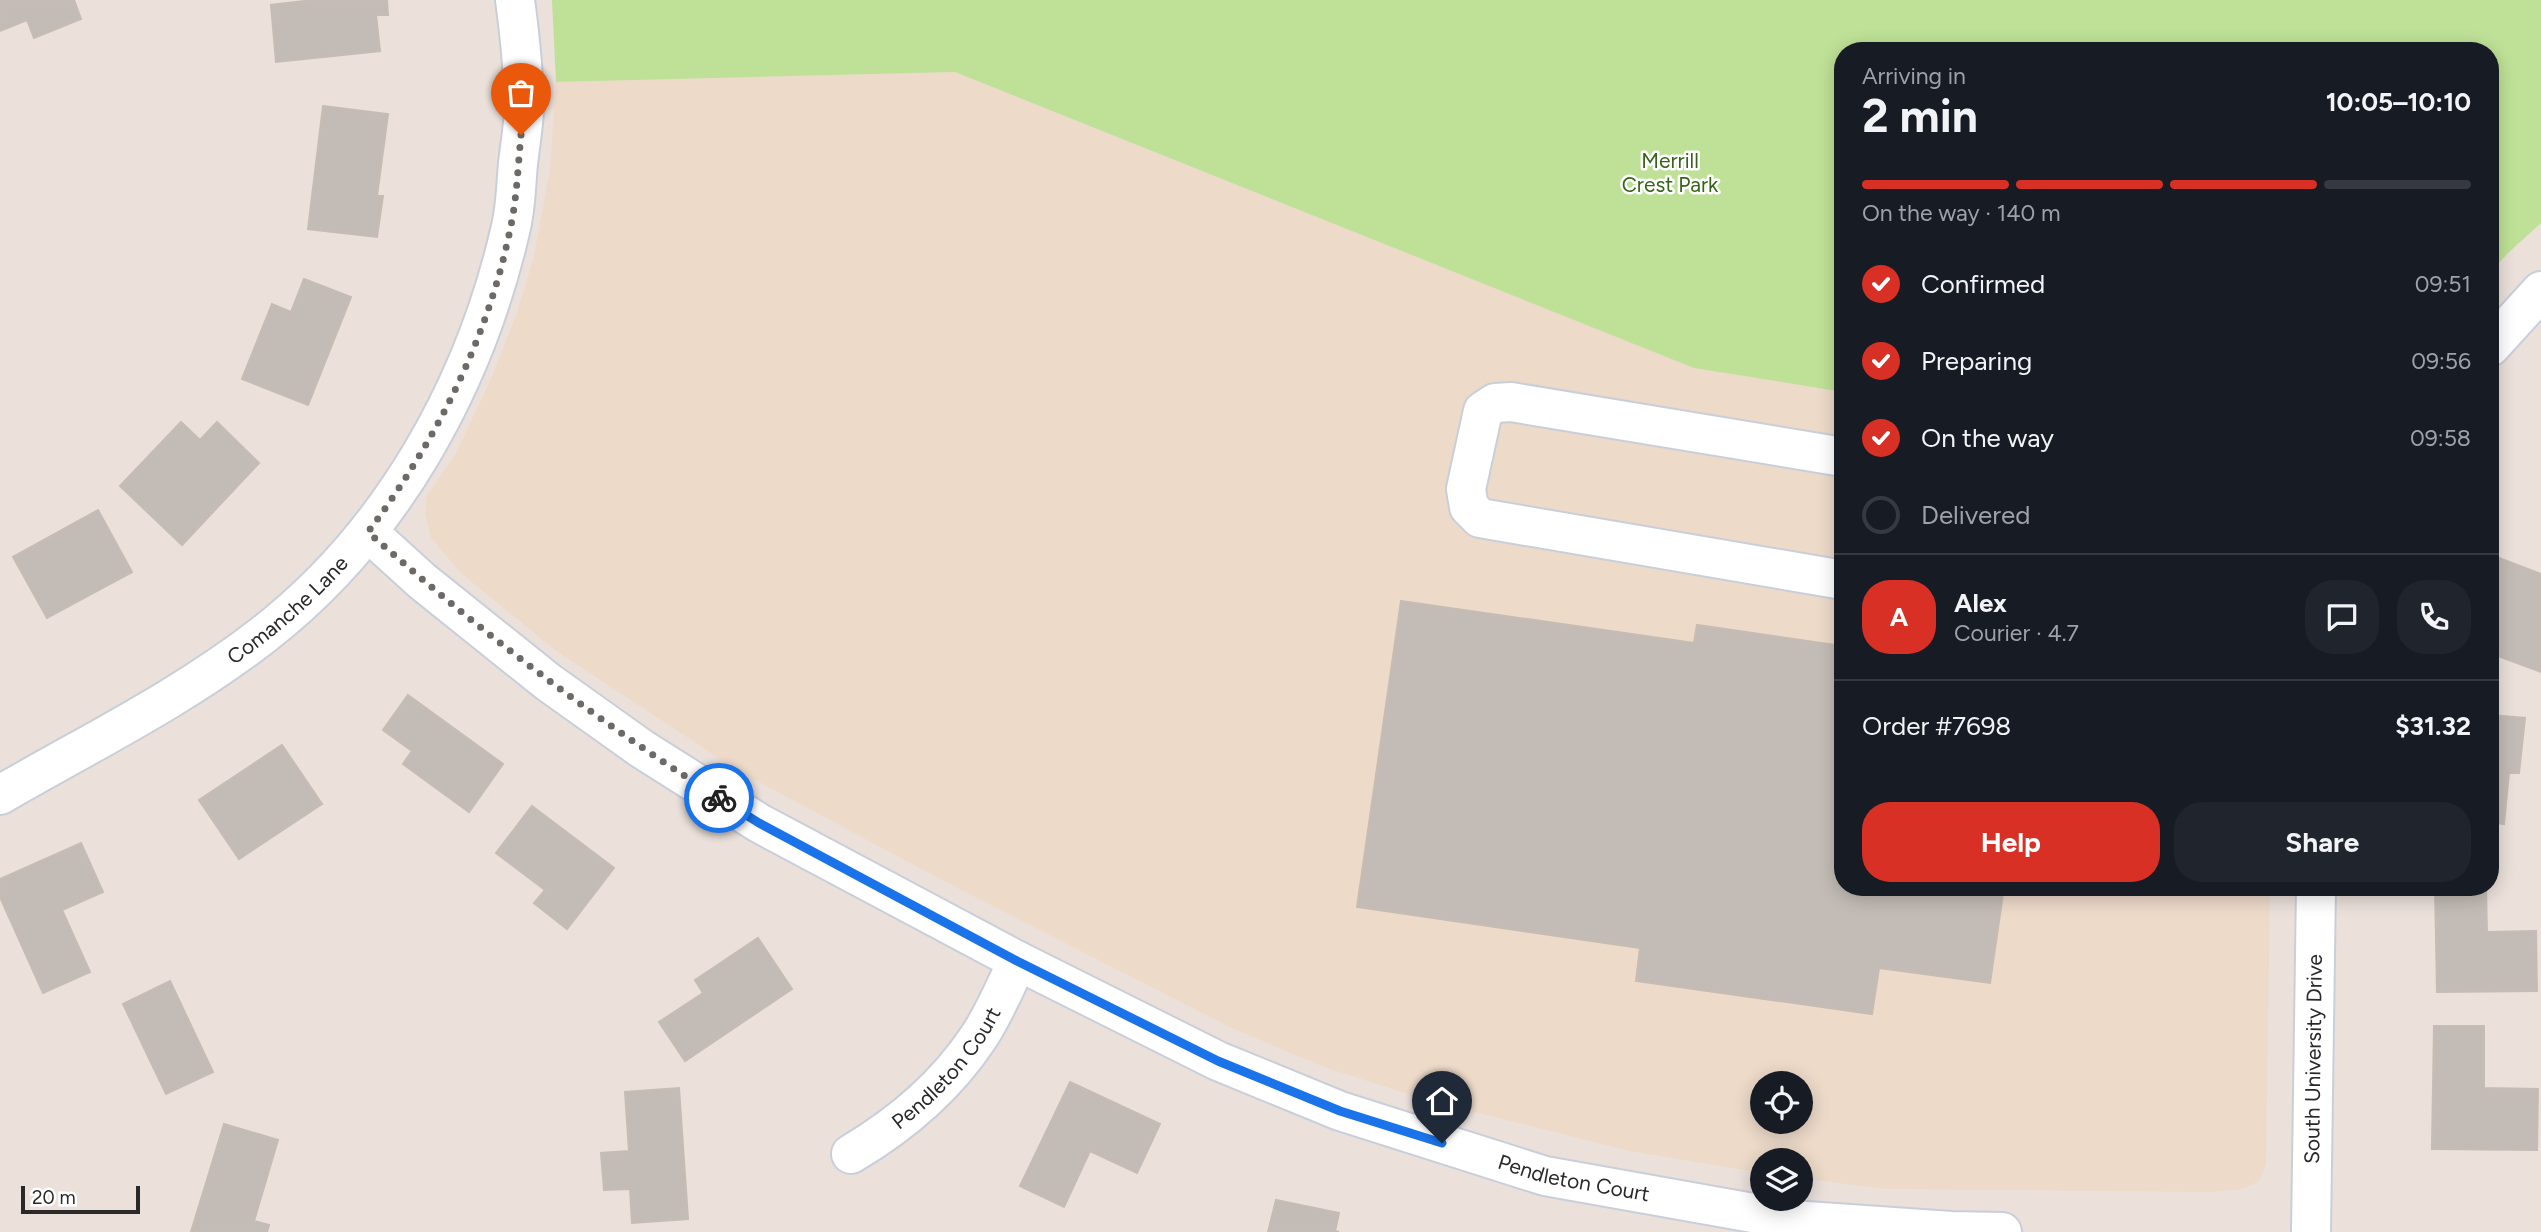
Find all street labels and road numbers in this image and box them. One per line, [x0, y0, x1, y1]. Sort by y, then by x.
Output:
street label: Comanche Lane [222, 551, 353, 669]
street label: South University Drive [2299, 954, 2327, 1164]
street label: Pendleton Court [887, 1003, 1006, 1134]
street label: Pendleton Court [1495, 1149, 1652, 1206]

